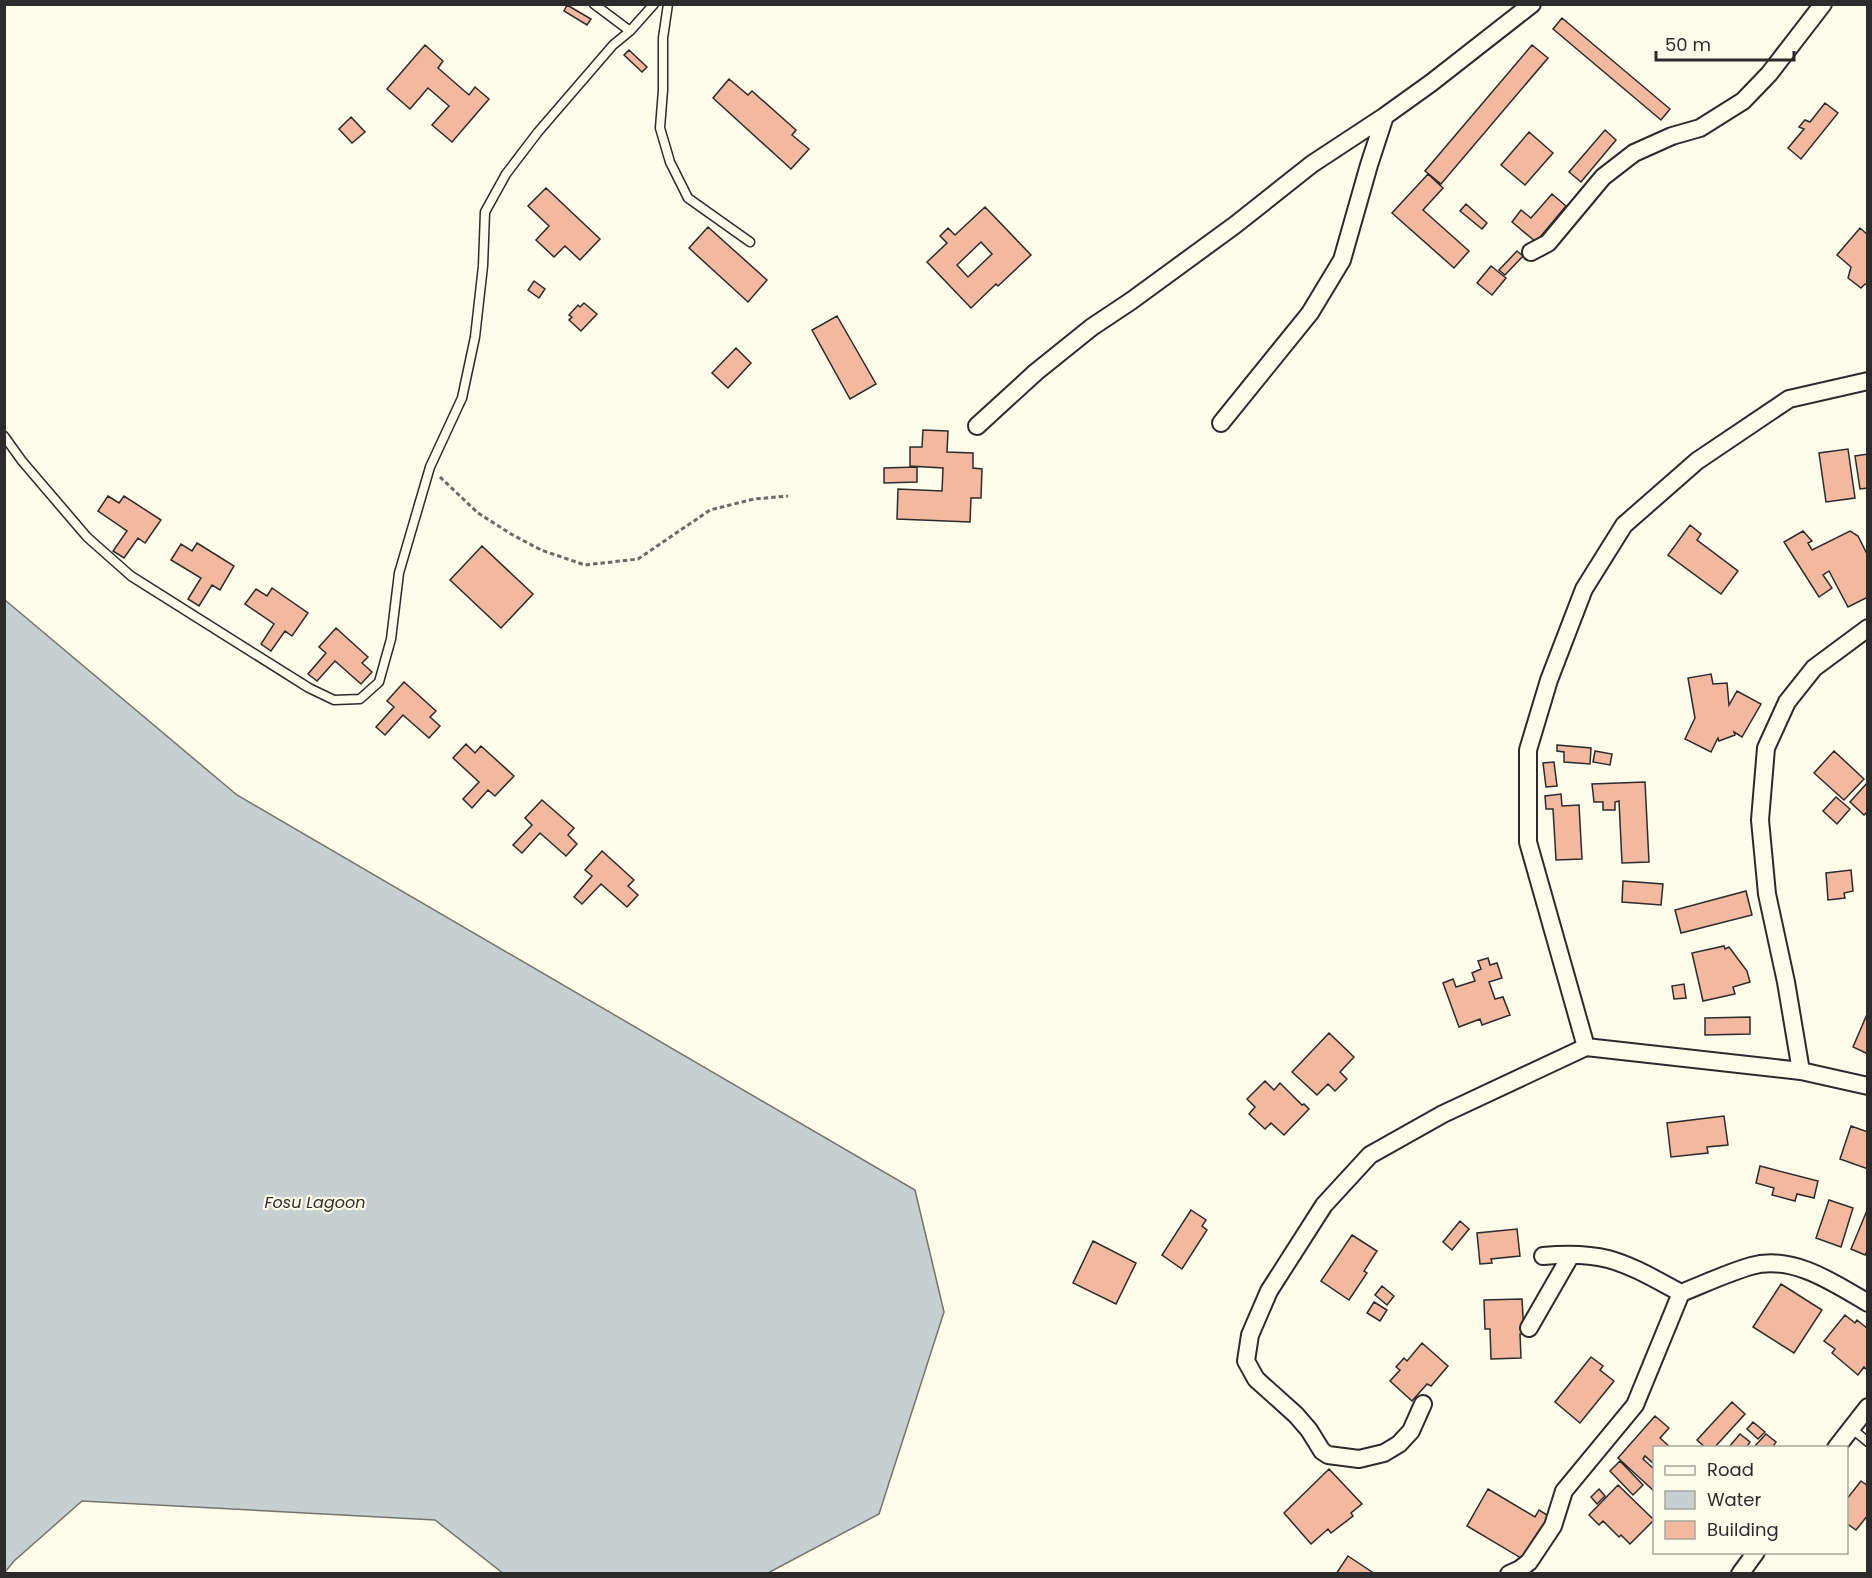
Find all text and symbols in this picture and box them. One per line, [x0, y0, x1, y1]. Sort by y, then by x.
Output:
scale bar [1656, 24, 1794, 62]
text: 50 m [1665, 32, 1711, 57]
water label: Fosu Lagoon [265, 1191, 365, 1214]
legend [1653, 1446, 1848, 1554]
text: Road [1707, 1457, 1754, 1482]
text: Water [1707, 1487, 1761, 1512]
text: Building [1707, 1517, 1779, 1542]

